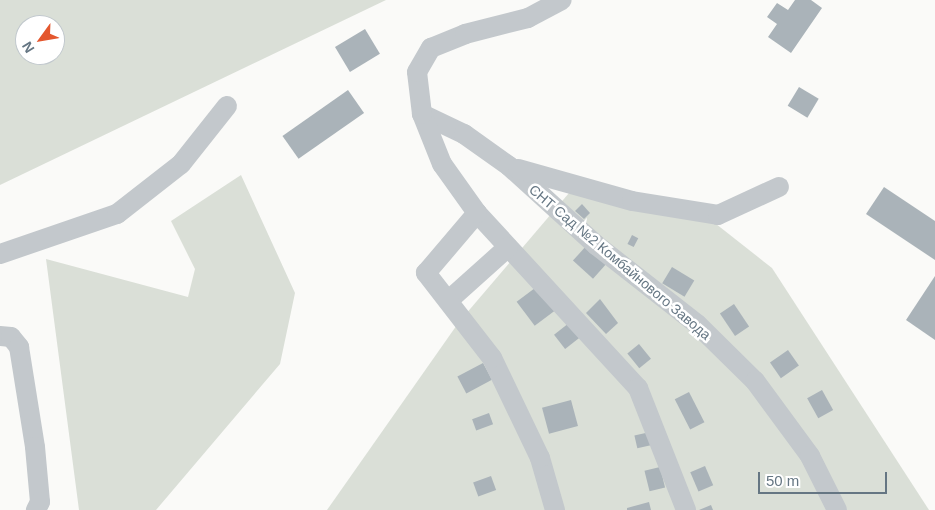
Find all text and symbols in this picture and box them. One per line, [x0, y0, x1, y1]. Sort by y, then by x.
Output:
north arrow [15, 15, 65, 65]
text: N [19, 39, 38, 56]
street label: СНТ Сад №2 Комбайнового Завода [526, 181, 714, 343]
scale bar [760, 462, 889, 494]
text: 50 m [766, 472, 799, 489]

